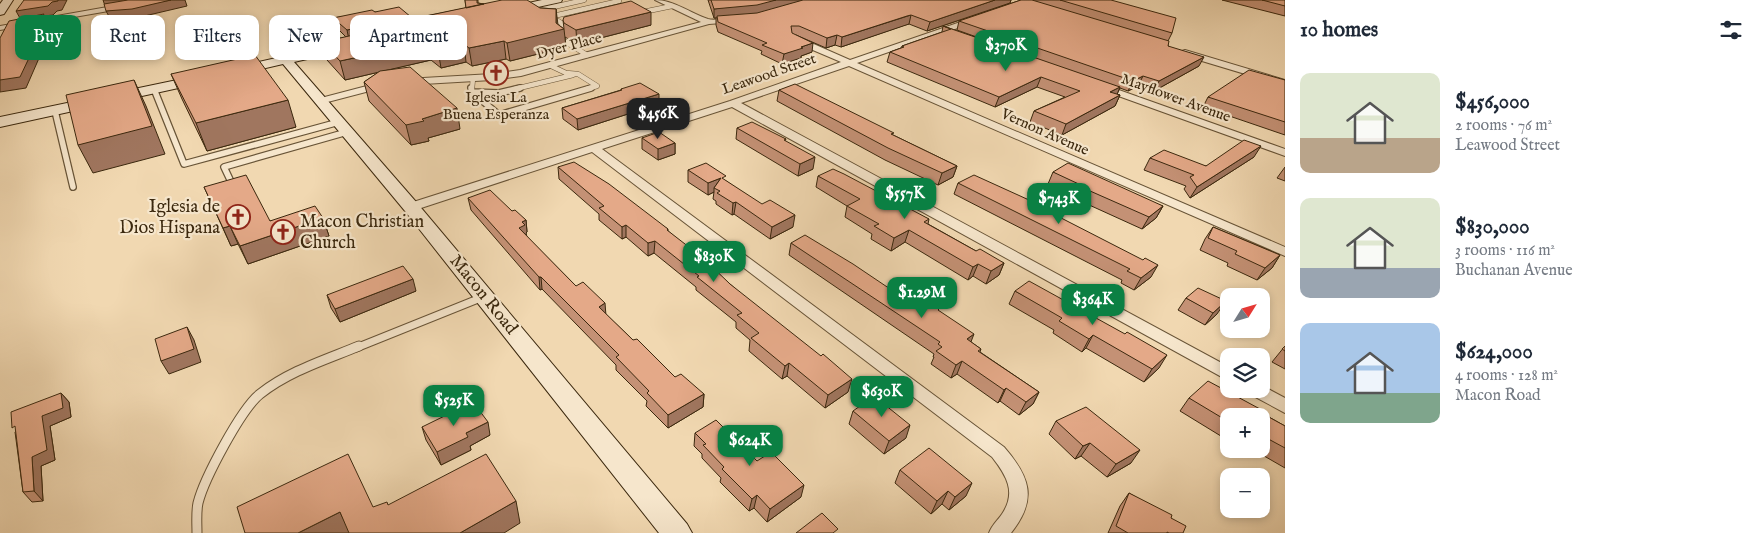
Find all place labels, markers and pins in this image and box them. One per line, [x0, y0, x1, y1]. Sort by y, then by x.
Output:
pin: $370K [971, 30, 1041, 72]
church icon: Iglesia La Buena Esperanza [483, 60, 509, 86]
place label: Iglesia La Buena Esperanza [443, 88, 550, 124]
pin: $456K [623, 98, 693, 140]
pin: $557K [870, 178, 940, 220]
pin: $743K [1024, 182, 1094, 225]
place label: Iglesia de Dios Hispana [119, 196, 220, 240]
church icon: Iglesia de Dios Hispana [225, 204, 251, 230]
place label: Macon Christian Church [300, 211, 425, 255]
church icon: Macon Christian Church [270, 219, 296, 245]
pin: $830K [679, 240, 749, 283]
pin: $1.29M [881, 276, 963, 319]
pin: $364K [1058, 284, 1128, 326]
pin: $630K [847, 376, 917, 418]
pin: $525K [419, 384, 489, 427]
pin: $624K [715, 424, 785, 467]

